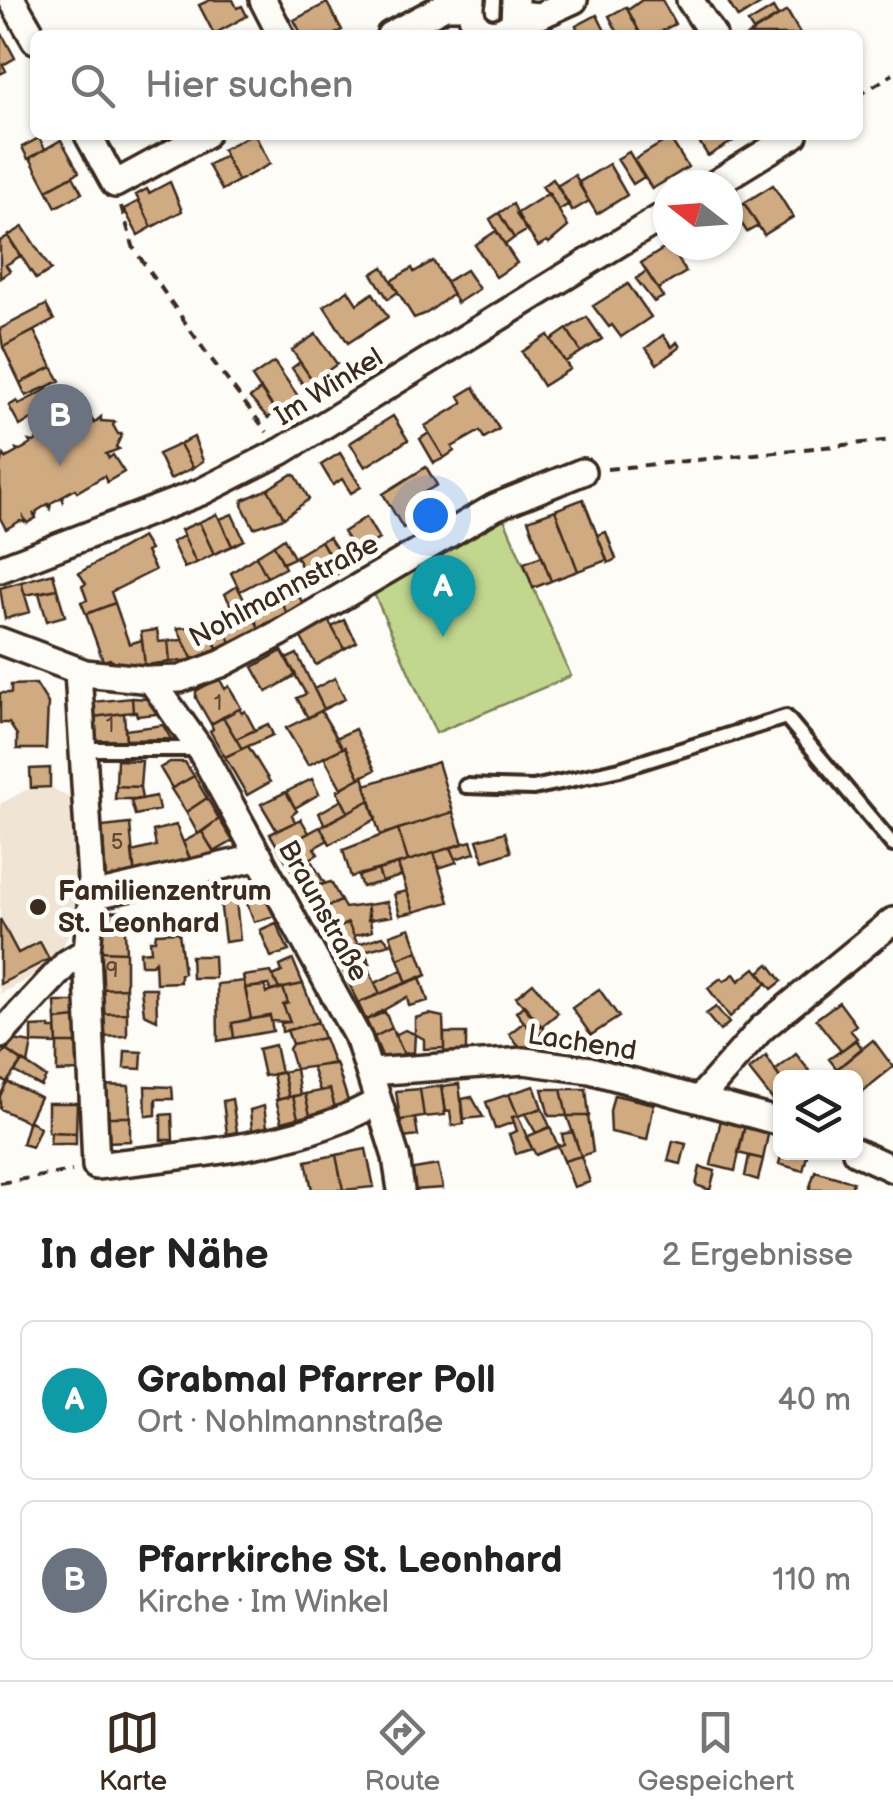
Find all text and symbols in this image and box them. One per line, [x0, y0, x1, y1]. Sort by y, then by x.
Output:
search box [30, 30, 863, 140]
icon: search [65, 58, 120, 113]
text: Hier suchen [145, 63, 353, 108]
north arrow [653, 170, 743, 260]
street label: Im Winkel [269, 341, 389, 433]
pin: B [28, 384, 92, 466]
your location [405, 490, 456, 541]
street label: Nohlmannstraße [184, 527, 384, 655]
pin: A [410, 554, 476, 637]
house number: 1 [214, 690, 222, 717]
house number: 1 [106, 712, 114, 739]
house number: 5 [111, 829, 123, 856]
street label: Braunstraße [271, 835, 375, 987]
place label: Familienzentrum St. Leonhard [58, 875, 272, 940]
marker: Familienzentrum St. Leonhard [27, 896, 49, 918]
house number: 9 [106, 957, 118, 984]
street label: Lachend [525, 1018, 639, 1068]
map controls [773, 1070, 863, 1160]
button: layers [773, 1070, 863, 1160]
text: In der Nähe [40, 1230, 269, 1281]
text: 2 Ergebnisse [662, 1236, 853, 1275]
text: Grabmal Pfarrer Poll [137, 1358, 496, 1403]
text: A [65, 1381, 84, 1420]
text: 40 m [778, 1381, 851, 1420]
text: Ort · Nohlmannstraße [137, 1403, 443, 1442]
text: Pfarrkirche St. Leonhard [137, 1538, 563, 1583]
text: B [63, 1561, 86, 1600]
text: 110 m [772, 1561, 851, 1600]
text: Kirche · Im Winkel [137, 1583, 389, 1622]
tab: Karte [99, 1705, 167, 1798]
tab: Route [365, 1705, 440, 1798]
tab: Gespeichert [637, 1705, 794, 1798]

